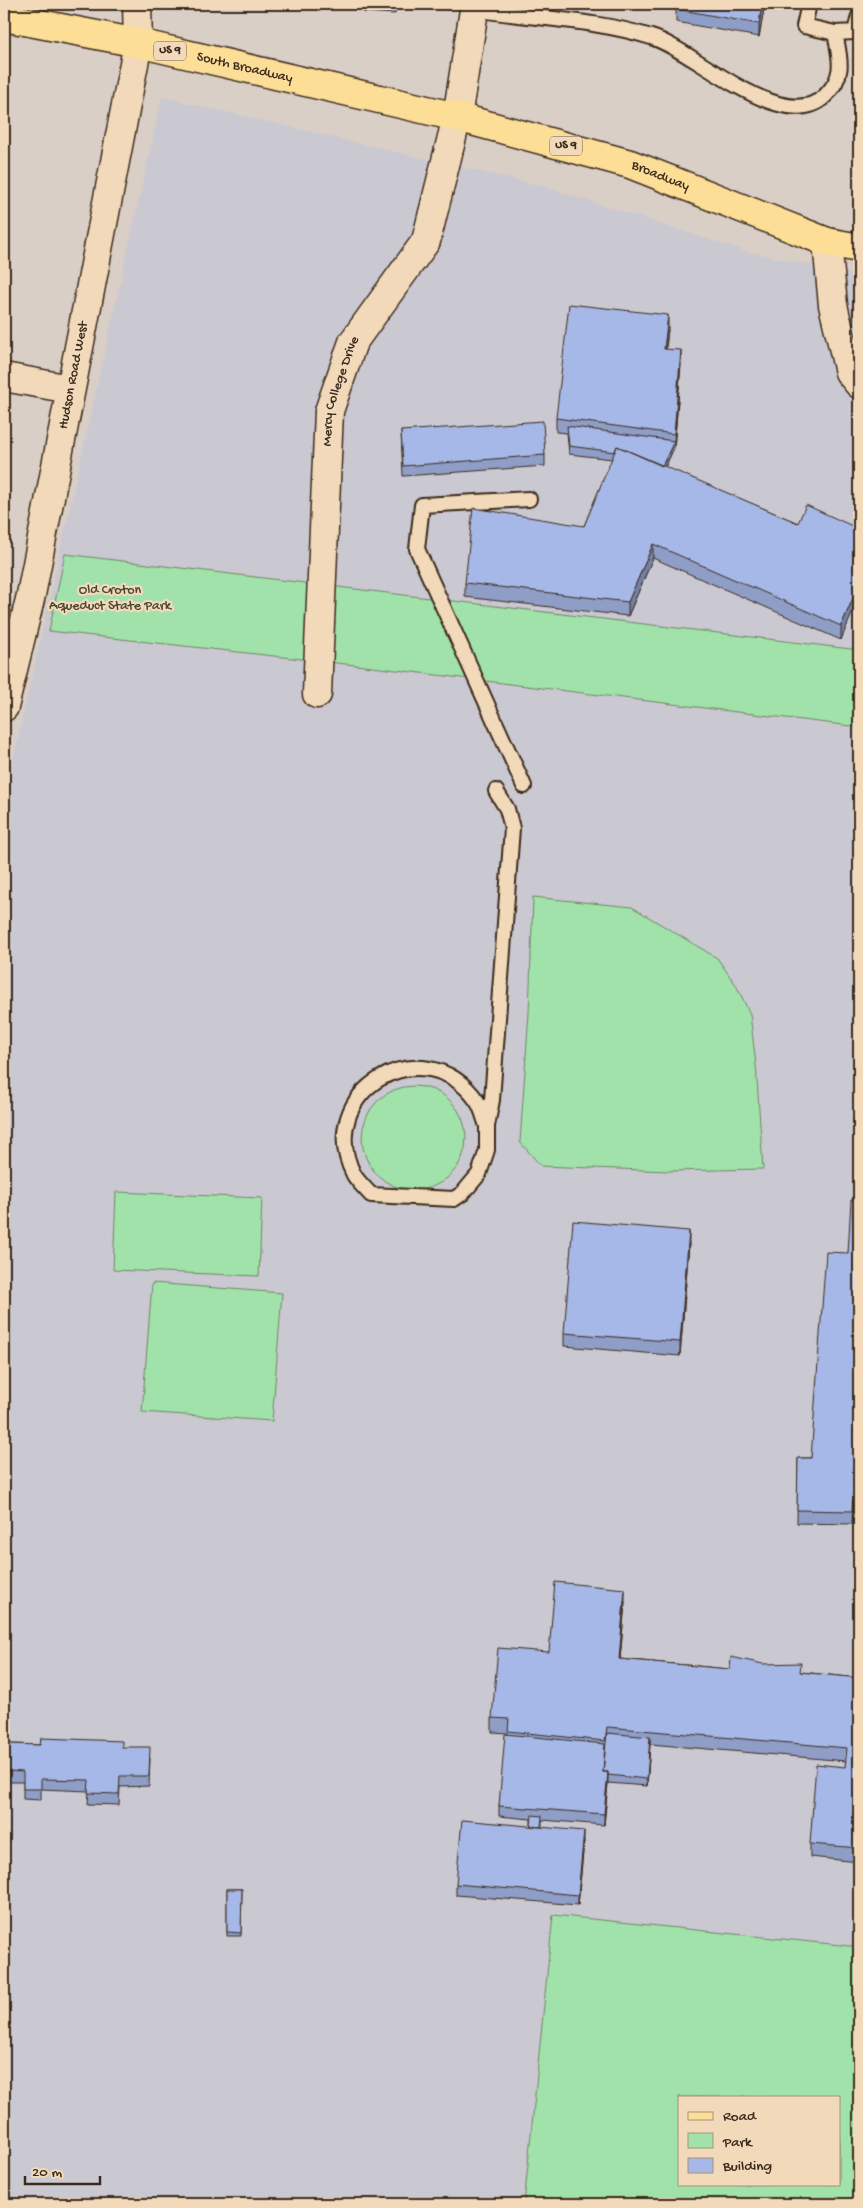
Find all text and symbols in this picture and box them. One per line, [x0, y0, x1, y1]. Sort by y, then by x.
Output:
road number: US 9 [154, 41, 186, 60]
street label: South Broadway [195, 48, 294, 87]
road number: US 9 [550, 136, 582, 156]
street label: Broadway [628, 157, 692, 195]
street label: Hudson Road West [55, 319, 93, 430]
street label: Mercy College Drive [319, 332, 364, 447]
park label: Old Croton Aqueduct State Park [49, 582, 173, 615]
legend [678, 2096, 840, 2186]
text: Road [723, 2108, 757, 2126]
text: Park [722, 2134, 753, 2152]
scale bar [25, 2153, 100, 2185]
text: Building [722, 2158, 772, 2176]
text: 20 m [32, 2164, 62, 2182]

